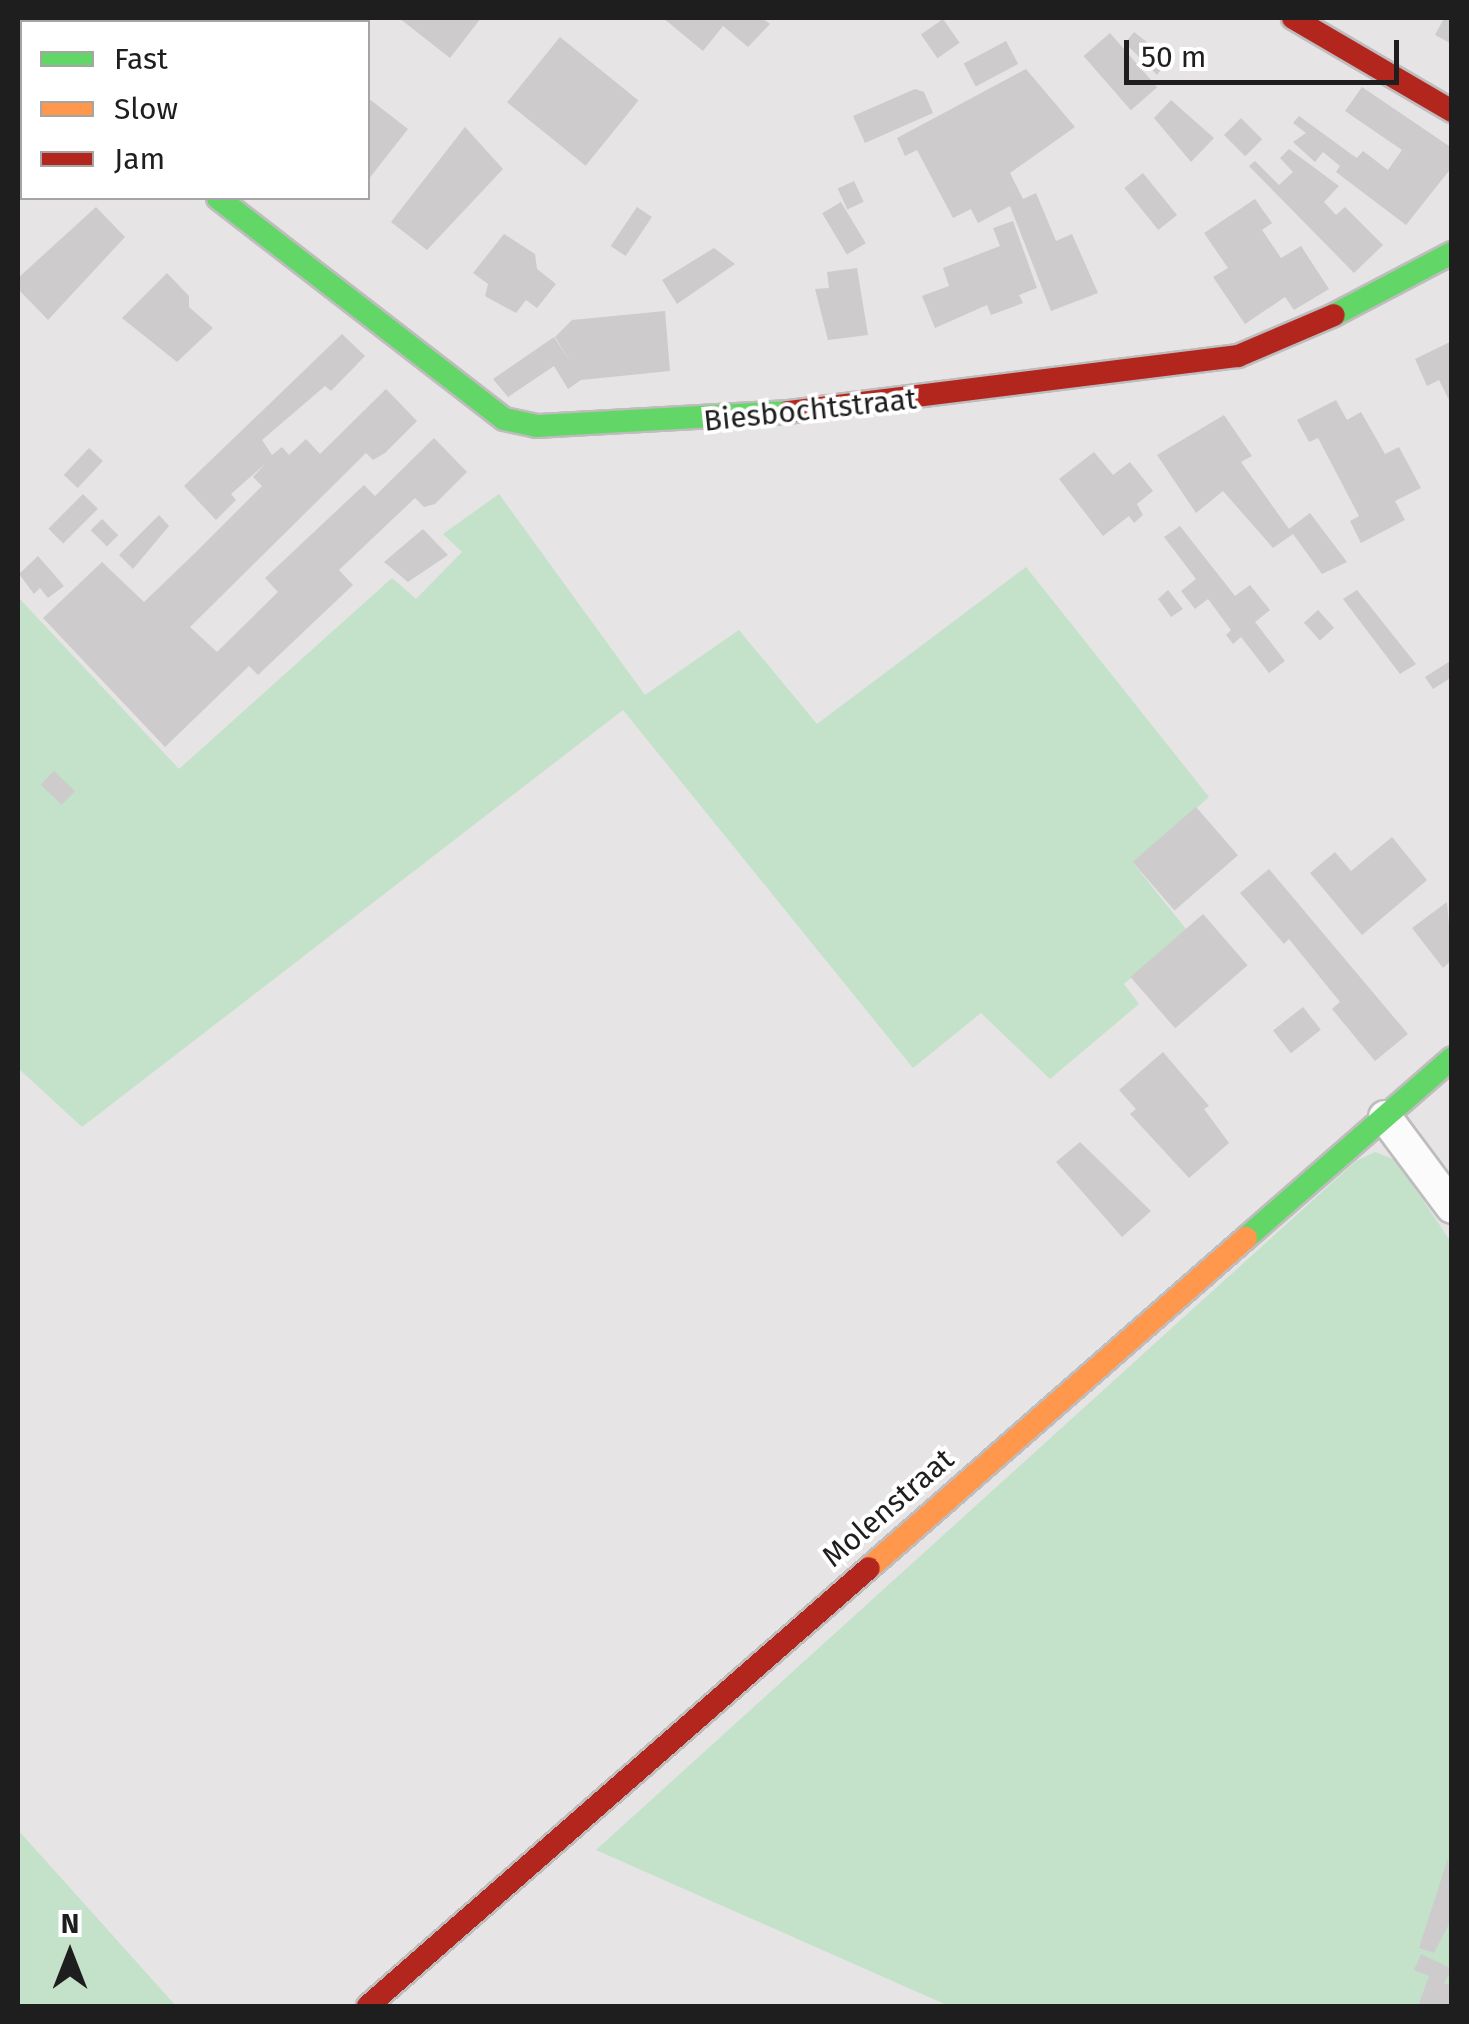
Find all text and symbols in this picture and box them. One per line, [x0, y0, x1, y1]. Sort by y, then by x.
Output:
legend [20, 20, 370, 200]
scale bar [1129, 20, 1404, 82]
text: 50 m [1141, 39, 1206, 75]
text: Fast [114, 41, 168, 77]
text: Slow [114, 91, 178, 127]
text: Jam [114, 141, 165, 177]
street label: Biesbochtstraat [702, 381, 918, 439]
street label: Molenstraat [815, 1441, 961, 1575]
north arrow [20, 1904, 120, 2004]
text: N [61, 1907, 79, 1940]

